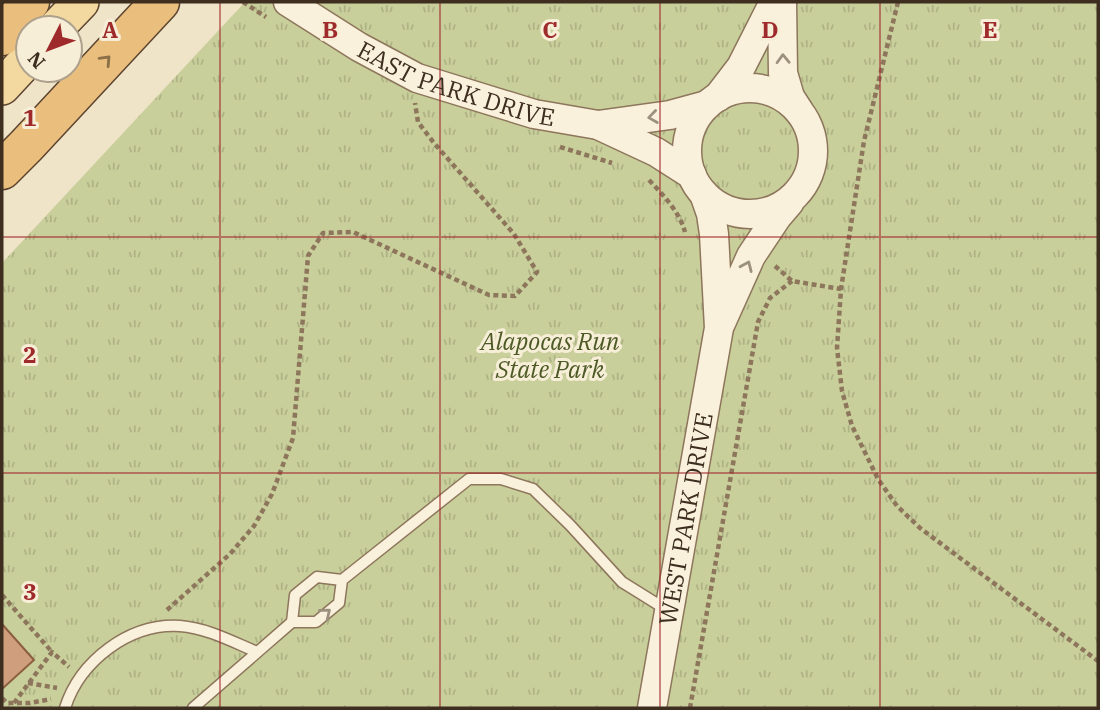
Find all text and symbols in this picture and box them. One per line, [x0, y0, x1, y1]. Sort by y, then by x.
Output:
north arrow [14, 14, 84, 84]
text: A [102, 14, 118, 44]
text: B [322, 14, 338, 44]
text: C [542, 14, 558, 44]
text: D [761, 14, 779, 44]
text: E [982, 14, 998, 44]
street label: EAST PARK DRIVE [352, 33, 558, 133]
text: N [22, 47, 50, 74]
one-way arrow [775, 54, 790, 65]
one-way arrow [97, 55, 110, 68]
text: 1 [23, 102, 37, 132]
one-way arrow [647, 110, 659, 125]
one-way arrow [738, 261, 752, 273]
park label: Alapocas Run State Park [479, 325, 620, 385]
text: 2 [23, 339, 37, 369]
street label: WEST PARK DRIVE [651, 410, 720, 628]
text: 3 [23, 576, 37, 606]
one-way arrow [318, 609, 331, 621]

